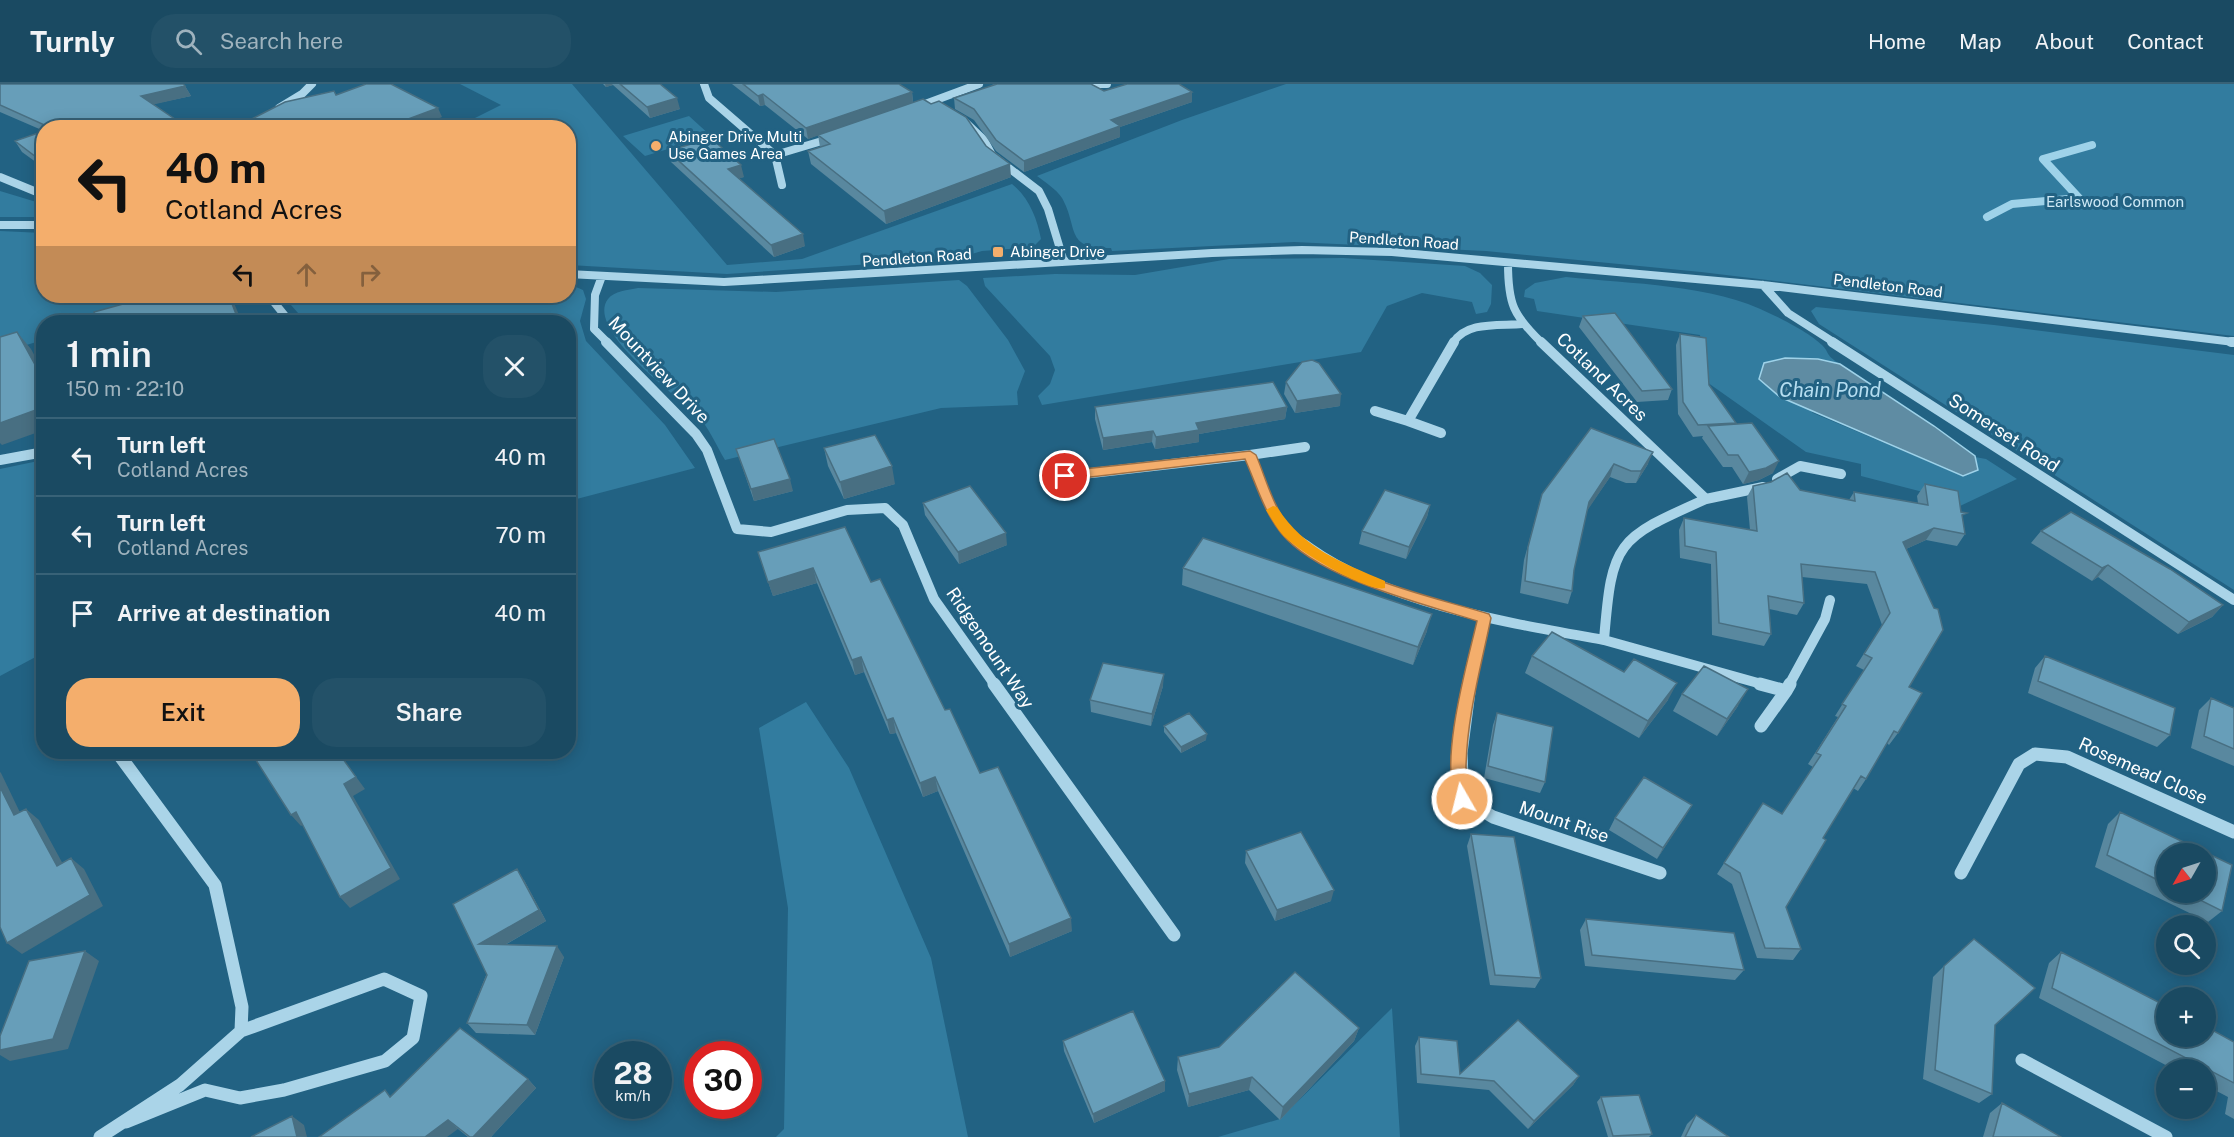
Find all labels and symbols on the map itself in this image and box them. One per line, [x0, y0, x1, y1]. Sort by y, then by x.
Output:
place label: Abinger Drive Multi Use Games Area [668, 128, 802, 162]
marker: Abinger Drive Multi Use Games Area [649, 139, 663, 153]
park label: Earlswood Common [2046, 193, 2184, 210]
street label: Pendleton Road [1349, 228, 1459, 253]
place label: Abinger Drive [1010, 243, 1105, 260]
street label: Pendleton Road [862, 245, 972, 270]
marker: Abinger Drive [991, 245, 1005, 259]
street label: Pendleton Road [1832, 270, 1944, 301]
street label: Mountview Drive [604, 312, 714, 427]
street label: Cotland Acres [1553, 328, 1652, 425]
water label: Chain Pond [1779, 378, 1881, 402]
street label: Somerset Road [1945, 389, 2064, 476]
pin [1039, 450, 1090, 501]
street label: Ridgemount Way [942, 583, 1039, 712]
street label: Rosemead Close [2076, 733, 2211, 808]
position arrow [1430, 767, 1494, 831]
street label: Mount Rise [1516, 796, 1612, 847]
north arrow [2156, 843, 2216, 903]
speed limit sign: 30 [684, 1041, 762, 1119]

